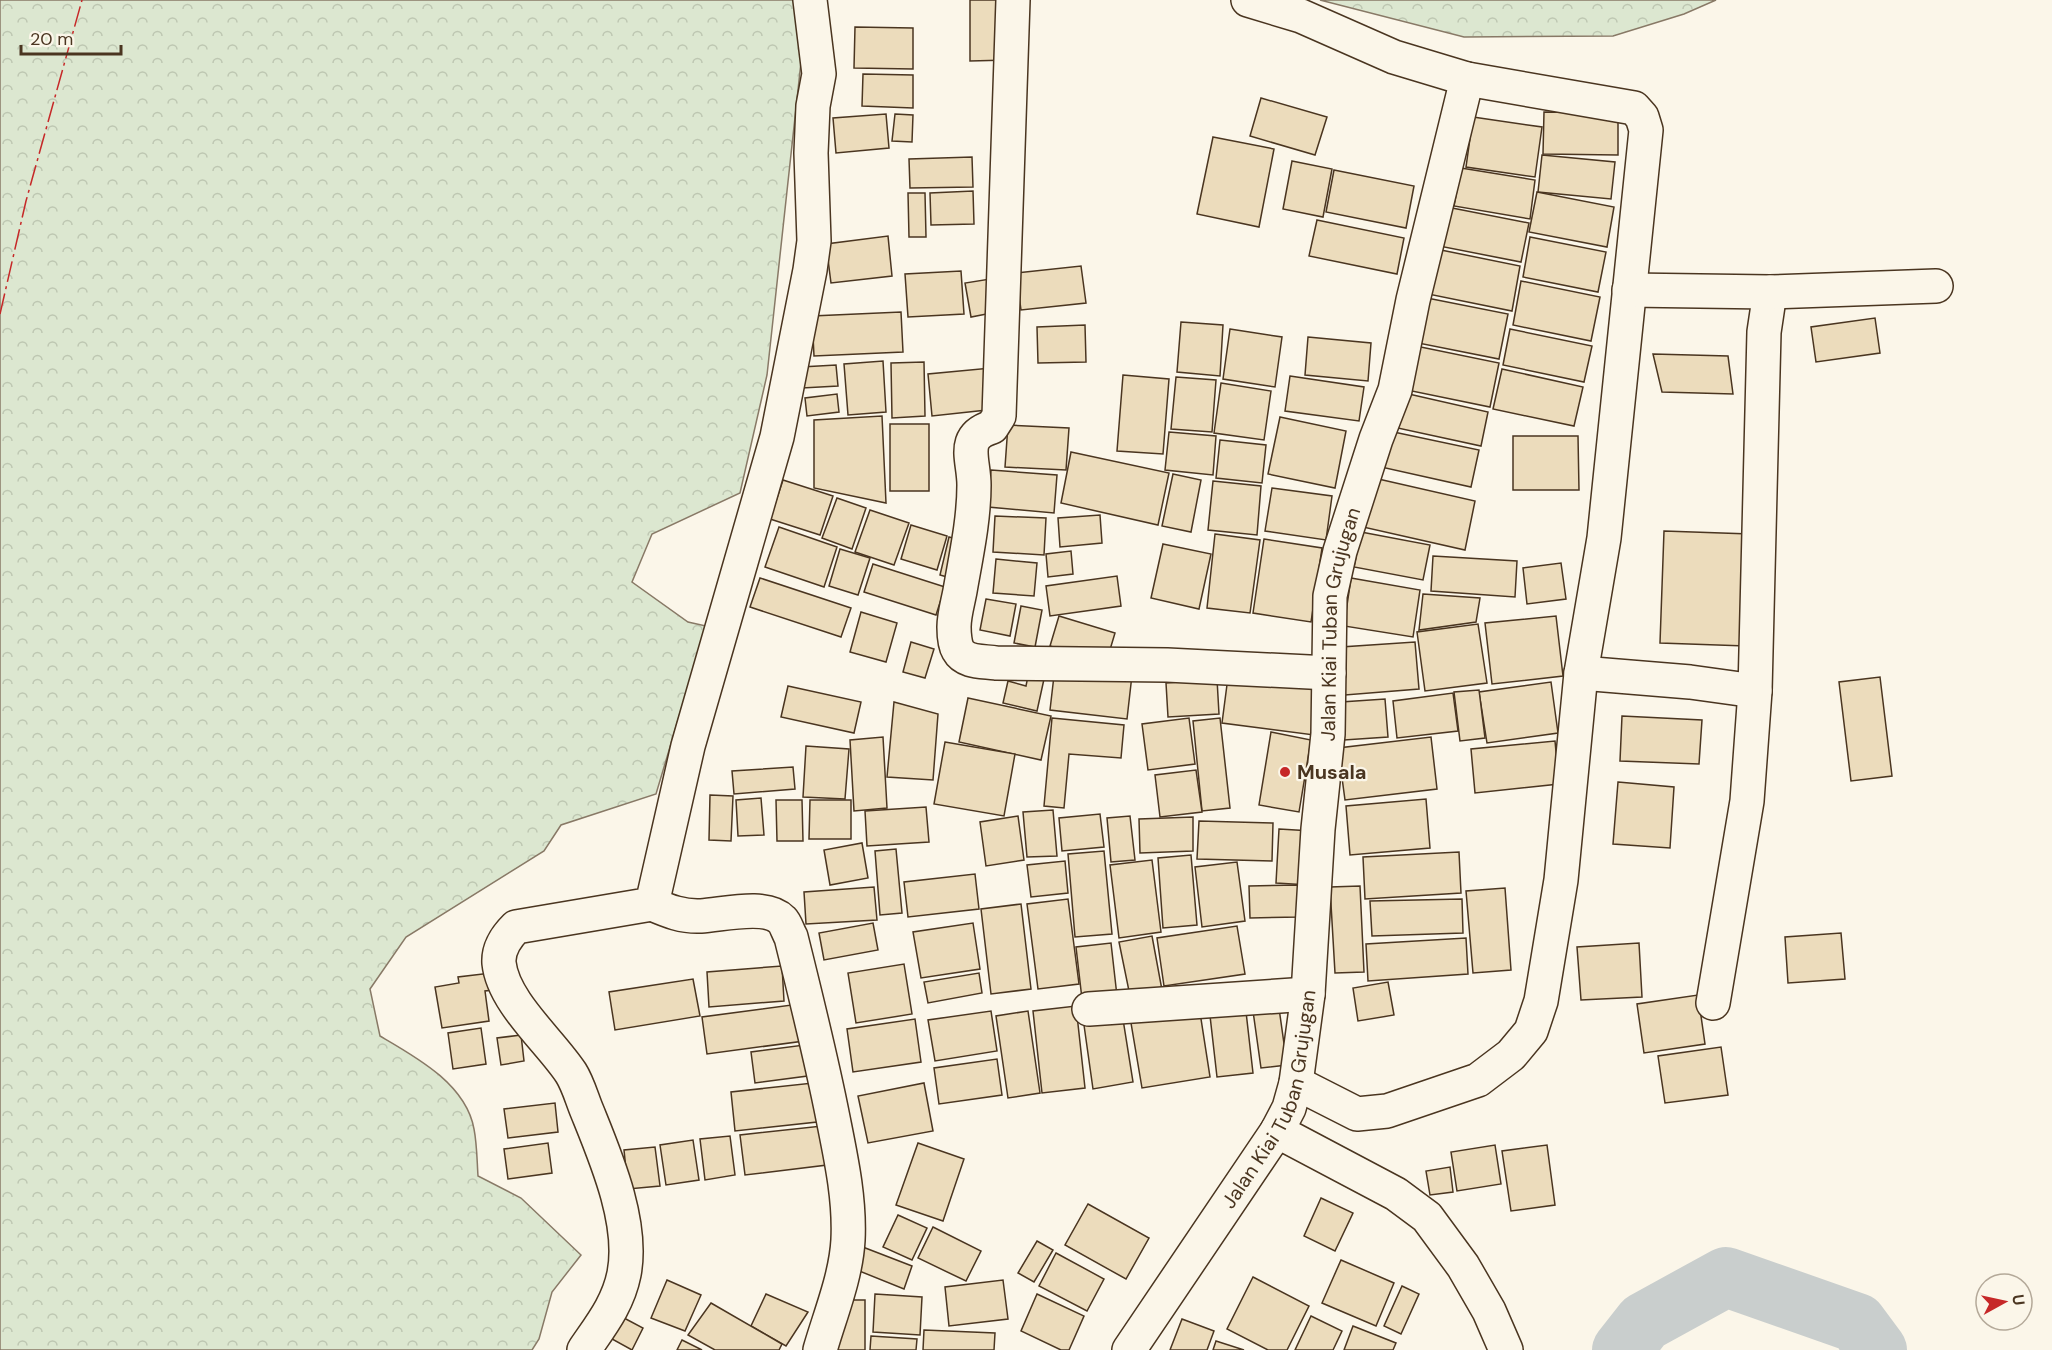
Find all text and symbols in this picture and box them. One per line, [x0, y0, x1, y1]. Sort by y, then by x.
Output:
scale bar [21, 18, 122, 56]
text: 20 m [30, 27, 73, 51]
street label: Jalan Kiai Tuban Grujugan [1314, 504, 1366, 742]
place label: Musala [1297, 759, 1366, 785]
marker: Musala [1278, 765, 1292, 779]
street label: Jalan Kiai Tuban Grujugan [1216, 988, 1321, 1213]
north arrow [1974, 1272, 2034, 1332]
text: U [2007, 1293, 2030, 1307]

